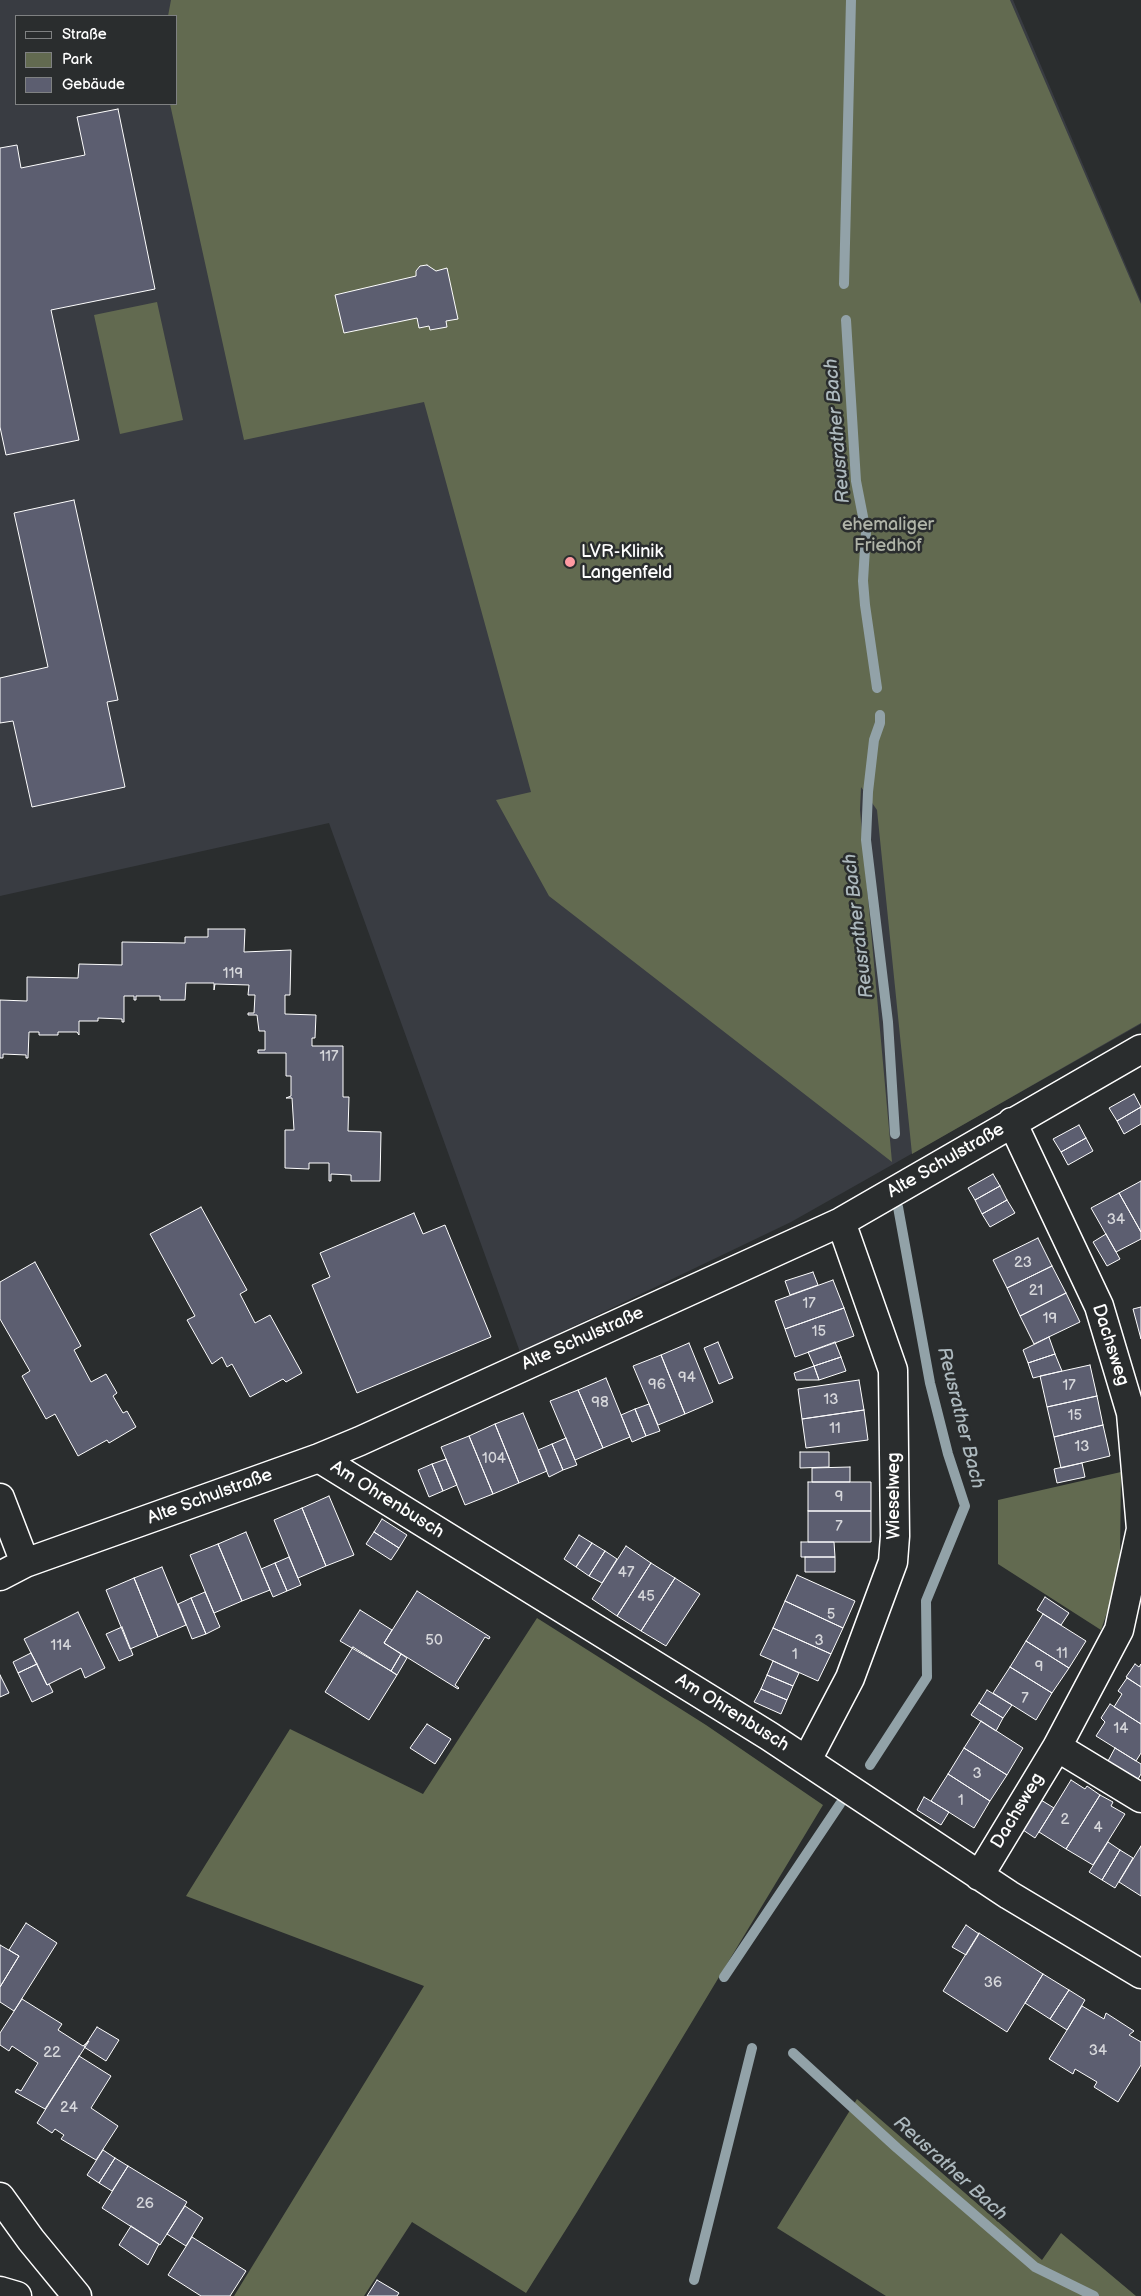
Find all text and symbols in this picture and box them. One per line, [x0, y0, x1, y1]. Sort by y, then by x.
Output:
legend [15, 15, 178, 105]
text: Straße [62, 25, 107, 44]
text: Park [62, 50, 92, 69]
text: Gebäude [62, 75, 125, 94]
water label: Reusrather Bach [820, 358, 856, 504]
park label: ehemaliger Friedhof [842, 514, 934, 556]
place label: LVR-Klinik Langenfeld [581, 541, 672, 584]
marker: LVR-Klinik Langenfeld [563, 555, 577, 569]
water label: Reusrather Bach [839, 853, 879, 999]
house number: 119 [223, 965, 243, 983]
house number: 117 [320, 1048, 338, 1066]
street label: Alte Schulstraße [884, 1119, 1008, 1203]
house number: 34 [1107, 1211, 1125, 1229]
house number: 23 [1014, 1254, 1032, 1272]
house number: 21 [1029, 1282, 1043, 1300]
house number: 17 [802, 1295, 816, 1313]
street label: Alte Schulstraße [519, 1302, 647, 1376]
street label: Dachsweg [1087, 1302, 1133, 1388]
house number: 19 [1043, 1310, 1057, 1328]
house number: 15 [812, 1323, 826, 1341]
water label: Reusrather Bach [931, 1345, 989, 1491]
house number: 94 [678, 1369, 696, 1387]
house number: 96 [648, 1376, 666, 1394]
house number: 17 [1062, 1377, 1076, 1395]
house number: 13 [823, 1391, 839, 1409]
house number: 98 [591, 1394, 609, 1412]
house number: 15 [1068, 1407, 1082, 1425]
house number: 11 [829, 1420, 841, 1438]
house number: 13 [1074, 1438, 1090, 1456]
house number: 104 [482, 1450, 506, 1468]
street label: Wieselweg [883, 1452, 905, 1540]
street label: Am Ohrenbusch [326, 1456, 448, 1544]
street label: Alte Schulstraße [145, 1464, 275, 1530]
house number: 9 [835, 1488, 843, 1506]
house number: 7 [835, 1518, 843, 1536]
house number: 47 [618, 1564, 634, 1582]
house number: 45 [637, 1588, 655, 1606]
house number: 5 [827, 1606, 835, 1624]
house number: 50 [425, 1632, 443, 1650]
house number: 3 [814, 1632, 824, 1650]
house number: 114 [51, 1637, 71, 1655]
house number: 11 [1056, 1645, 1068, 1663]
house number: 1 [792, 1646, 798, 1664]
house number: 9 [1035, 1658, 1043, 1676]
street label: Am Ohrenbusch [671, 1669, 793, 1757]
house number: 7 [1021, 1690, 1029, 1708]
house number: 14 [1114, 1720, 1128, 1738]
house number: 3 [972, 1765, 982, 1783]
street label: Dachsweg [987, 1769, 1049, 1853]
house number: 1 [958, 1792, 964, 1810]
house number: 2 [1061, 1811, 1069, 1829]
house number: 4 [1093, 1819, 1103, 1837]
house number: 36 [984, 1974, 1002, 1992]
house number: 34 [1089, 2042, 1107, 2060]
house number: 22 [43, 2044, 61, 2062]
house number: 24 [60, 2099, 78, 2117]
water label: Reusrather Bach [888, 2112, 1012, 2226]
house number: 26 [136, 2195, 154, 2213]

